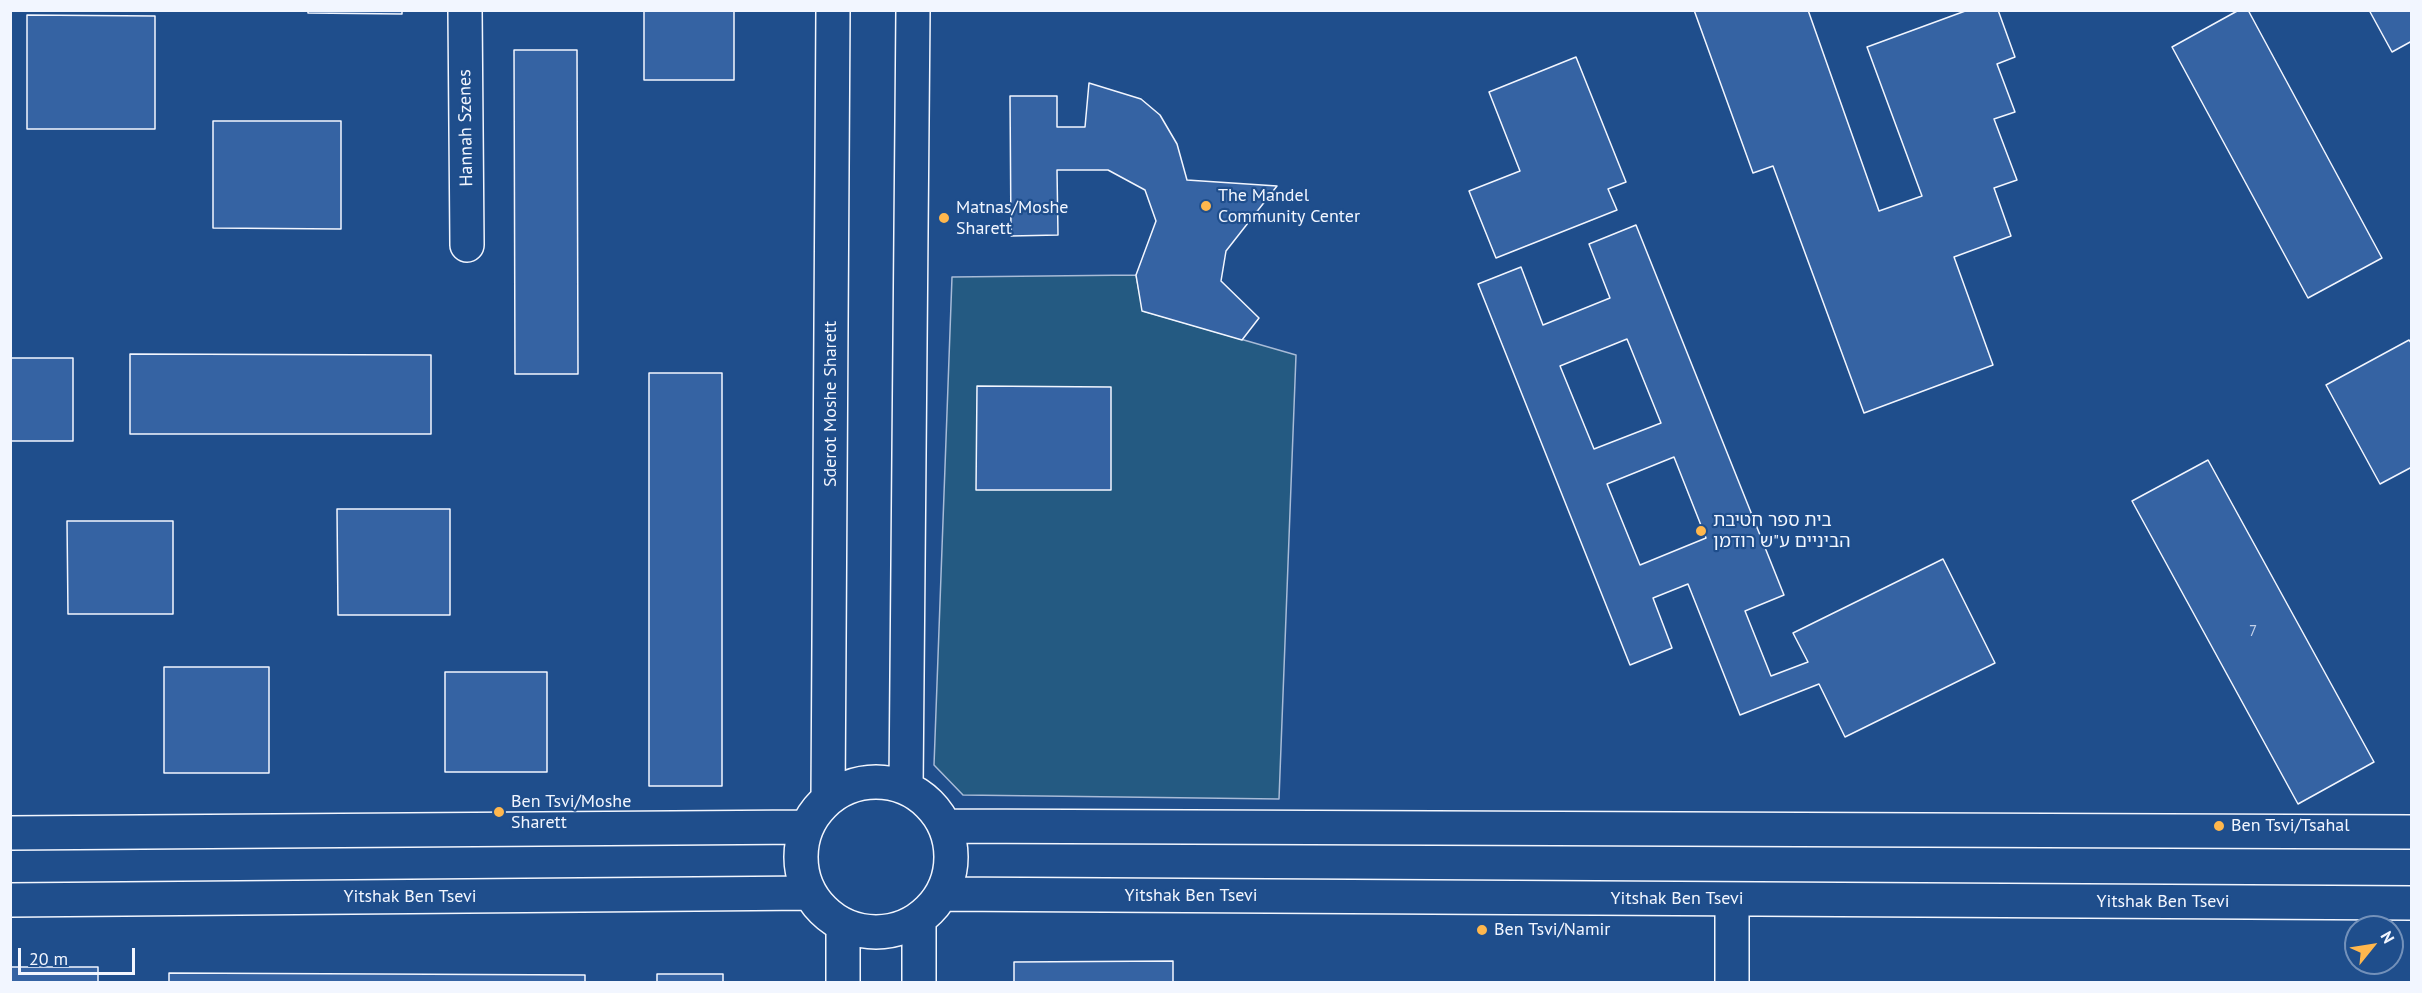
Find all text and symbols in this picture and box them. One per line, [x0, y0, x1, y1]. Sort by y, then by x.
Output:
street label: Hannah Szenes [454, 69, 478, 187]
place label: The Mandel Community Center [1218, 185, 1360, 228]
place label: Matnas/Moshe Sharett [956, 197, 1068, 240]
marker: The Mandel Community Center [1199, 199, 1213, 213]
marker: Matnas/Moshe Sharett [937, 211, 951, 225]
street label: Sderot Moshe Sharett [820, 321, 842, 487]
place label: בית ספר חטיבת הביניים ע"ש רודמן [1713, 510, 1850, 552]
marker: בית ספר חטיבת הביניים ע"ש רודמן [1694, 524, 1708, 538]
house number: 7 [2249, 623, 2257, 641]
place label: Ben Tsvi/Moshe Sharett [511, 791, 631, 834]
marker: Ben Tsvi/Moshe Sharett [492, 805, 506, 819]
place label: Ben Tsvi/Tsahal [2231, 815, 2349, 837]
marker: Ben Tsvi/Tsahal [2212, 819, 2226, 833]
street label: Yitshak Ben Tsevi [1125, 885, 1257, 907]
street label: Yitshak Ben Tsevi [344, 886, 476, 908]
street label: Yitshak Ben Tsevi [1611, 888, 1743, 910]
street label: Yitshak Ben Tsevi [2097, 891, 2229, 913]
north arrow [2344, 915, 2404, 975]
place label: Ben Tsvi/Namir [1494, 919, 1610, 941]
marker: Ben Tsvi/Namir [1475, 923, 1489, 937]
text: N [2377, 927, 2399, 947]
scale bar [21, 936, 138, 974]
text: 20 m [29, 947, 68, 970]

